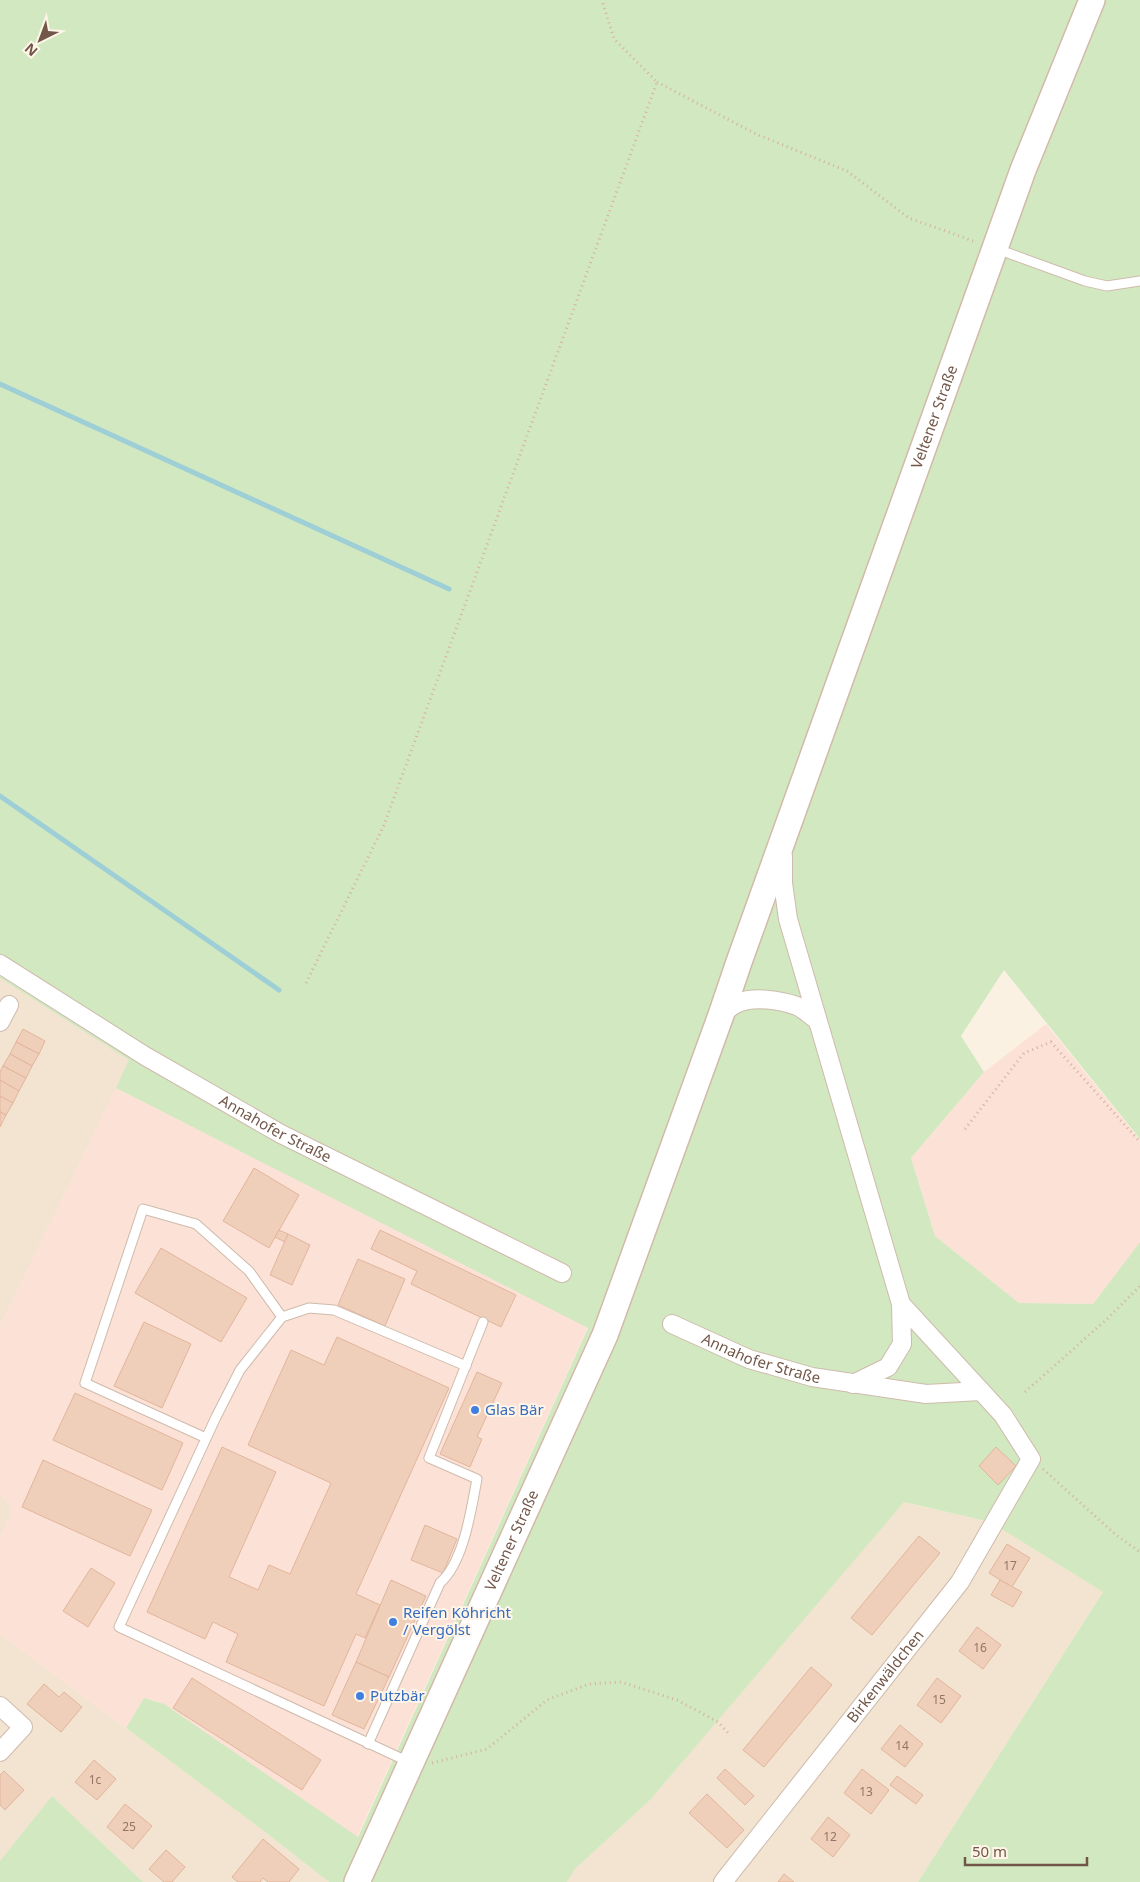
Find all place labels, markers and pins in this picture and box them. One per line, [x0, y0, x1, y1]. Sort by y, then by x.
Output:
place label: Glas Bär [485, 1399, 544, 1419]
marker: Glas Bär [469, 1404, 481, 1416]
place label: Reifen Köhricht / Vergölst [403, 1602, 512, 1639]
marker: Reifen Köhricht / Vergölst [387, 1616, 399, 1628]
place label: Putzbär [370, 1685, 425, 1705]
marker: Putzbär [354, 1690, 366, 1702]

